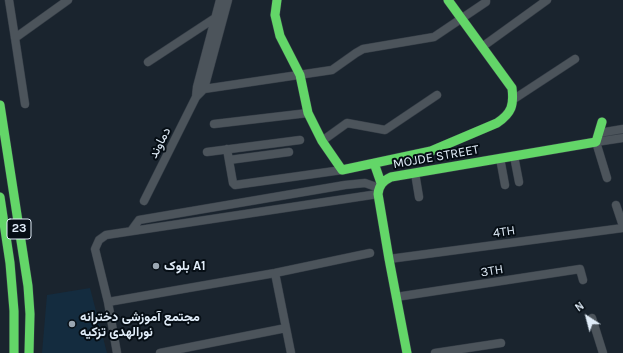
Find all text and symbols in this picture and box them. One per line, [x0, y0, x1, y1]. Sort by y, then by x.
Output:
street label: دماوند [146, 125, 174, 161]
street label: MOJDE STREET [392, 142, 480, 172]
road number: 23 [7, 219, 31, 239]
street label: 4TH [492, 223, 516, 241]
place label: بلوک A1 [164, 258, 206, 274]
marker: بلوک A1 [151, 261, 161, 271]
street label: 3TH [479, 262, 505, 280]
north arrow [567, 297, 607, 337]
text: N [573, 299, 587, 314]
place label: مجتمع آموزشی دخترانه نورالهدی تزکیه [80, 309, 200, 340]
marker: مجتمع آموزشی دخترانه نورالهدی تزکیه [67, 319, 77, 329]

